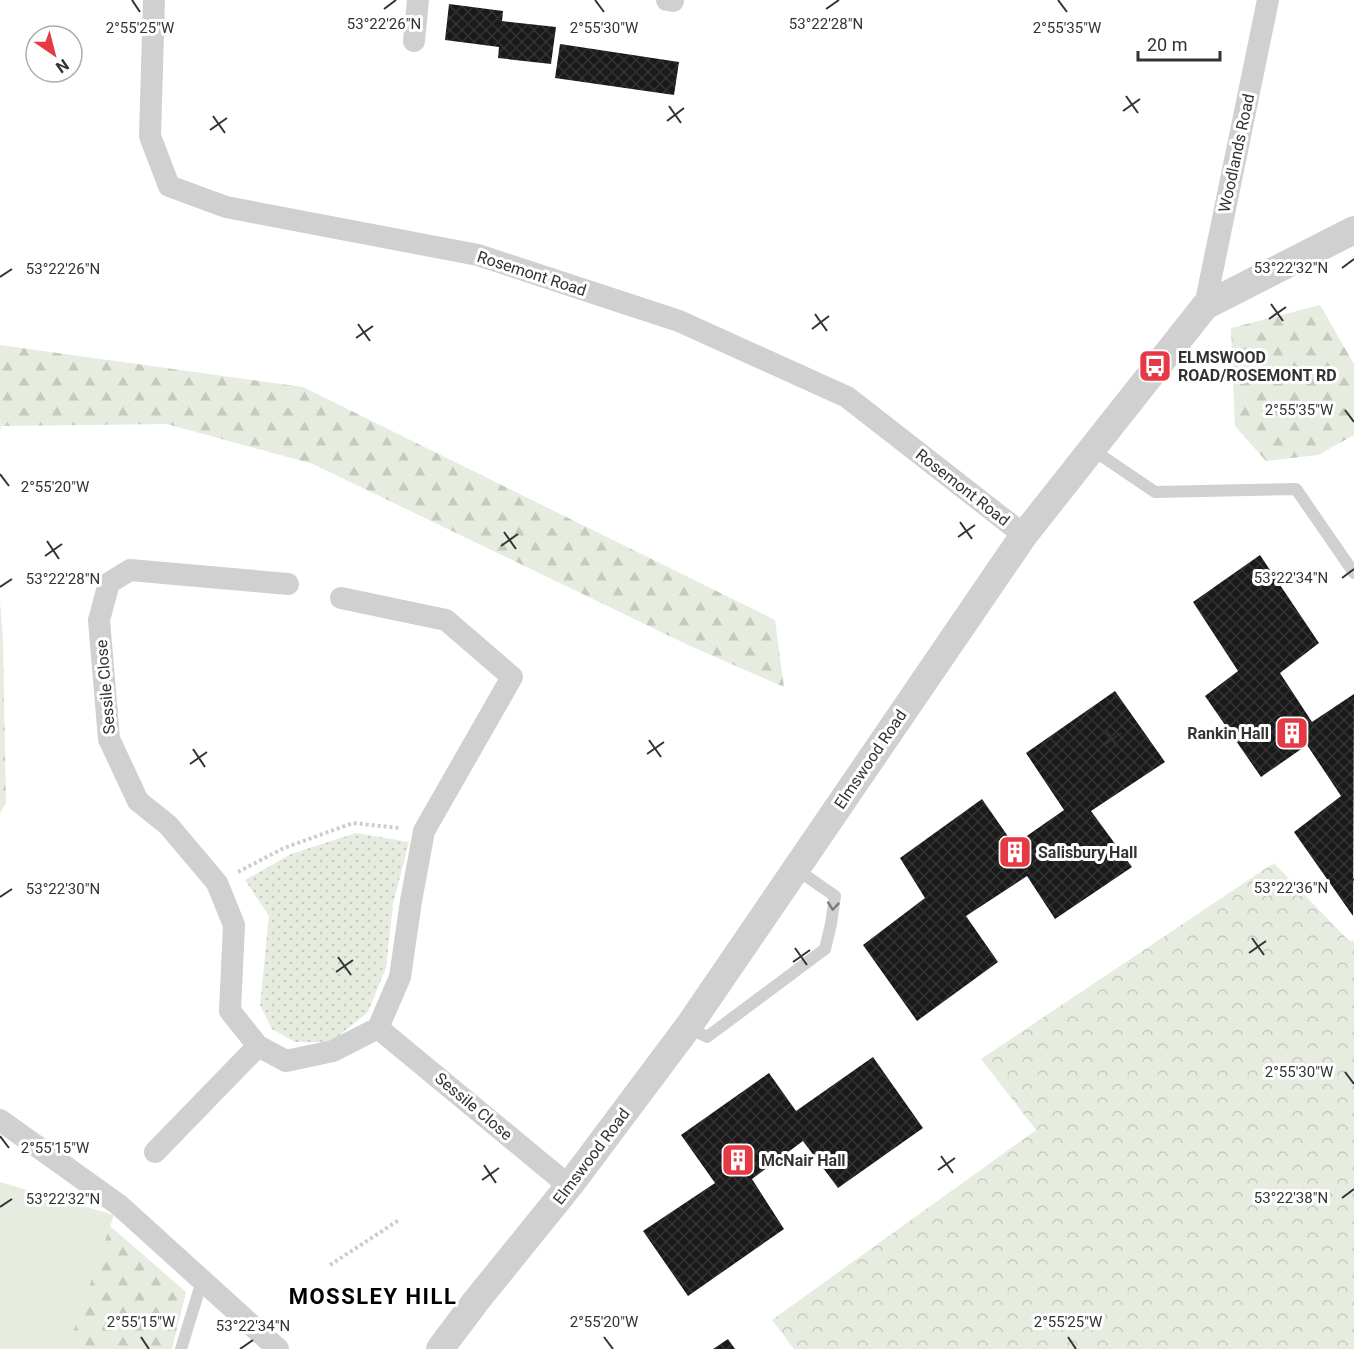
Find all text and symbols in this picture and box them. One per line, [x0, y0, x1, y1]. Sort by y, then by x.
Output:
text: 53°22'26"N [347, 15, 421, 33]
text: 53°22'28"N [789, 15, 863, 33]
text: 2°55'25"W [106, 19, 174, 37]
text: 2°55'30"W [570, 19, 638, 37]
text: 2°55'35"W [1033, 19, 1101, 37]
north arrow [24, 24, 84, 84]
scale bar [1138, 24, 1220, 62]
text: 20 m [1147, 34, 1187, 55]
text: N [52, 55, 72, 77]
street label: Woodlands Road [1215, 92, 1258, 214]
street label: Rosemont Road [475, 247, 589, 300]
text: 53°22'32"N [1254, 259, 1328, 277]
text: 53°22'26"N [26, 260, 100, 278]
bus stop icon: ELMSWOOD ROAD/ROSEMONT RD [1137, 348, 1173, 384]
place label: ELMSWOOD ROAD/ROSEMONT RD [1178, 348, 1337, 385]
text: 2°55'35"W [1265, 401, 1333, 419]
street label: Rosemont Road [912, 445, 1013, 530]
text: 2°55'20"W [21, 478, 89, 496]
text: 53°22'34"N [1254, 569, 1328, 587]
text: 53°22'28"N [26, 570, 100, 588]
street label: Sessile Close [92, 639, 119, 735]
street label: Elmswood Road [830, 706, 911, 812]
building icon: Rankin Hall [1274, 715, 1310, 751]
place label: Rankin Hall [1187, 724, 1269, 743]
building icon: Salisbury Hall [997, 834, 1033, 870]
place label: Salisbury Hall [1038, 843, 1137, 862]
text: 53°22'36"N [1254, 879, 1328, 897]
text: 53°22'30"N [26, 880, 100, 898]
one-way arrow [827, 902, 840, 911]
text: 2°55'30"W [1265, 1063, 1333, 1081]
street label: Sessile Close [431, 1069, 516, 1144]
street label: Elmswood Road [549, 1105, 634, 1208]
text: 2°55'15"W [21, 1139, 89, 1157]
building icon: McNair Hall [720, 1142, 756, 1178]
place label: McNair Hall [761, 1151, 846, 1170]
text: 53°22'38"N [1254, 1189, 1328, 1207]
text: 53°22'32"N [26, 1190, 100, 1208]
district label: MOSSLEY HILL [289, 1284, 457, 1309]
text: 2°55'15"W [107, 1313, 175, 1331]
text: 2°55'20"W [570, 1313, 638, 1331]
text: 2°55'25"W [1034, 1313, 1102, 1331]
text: 53°22'34"N [216, 1317, 290, 1335]

